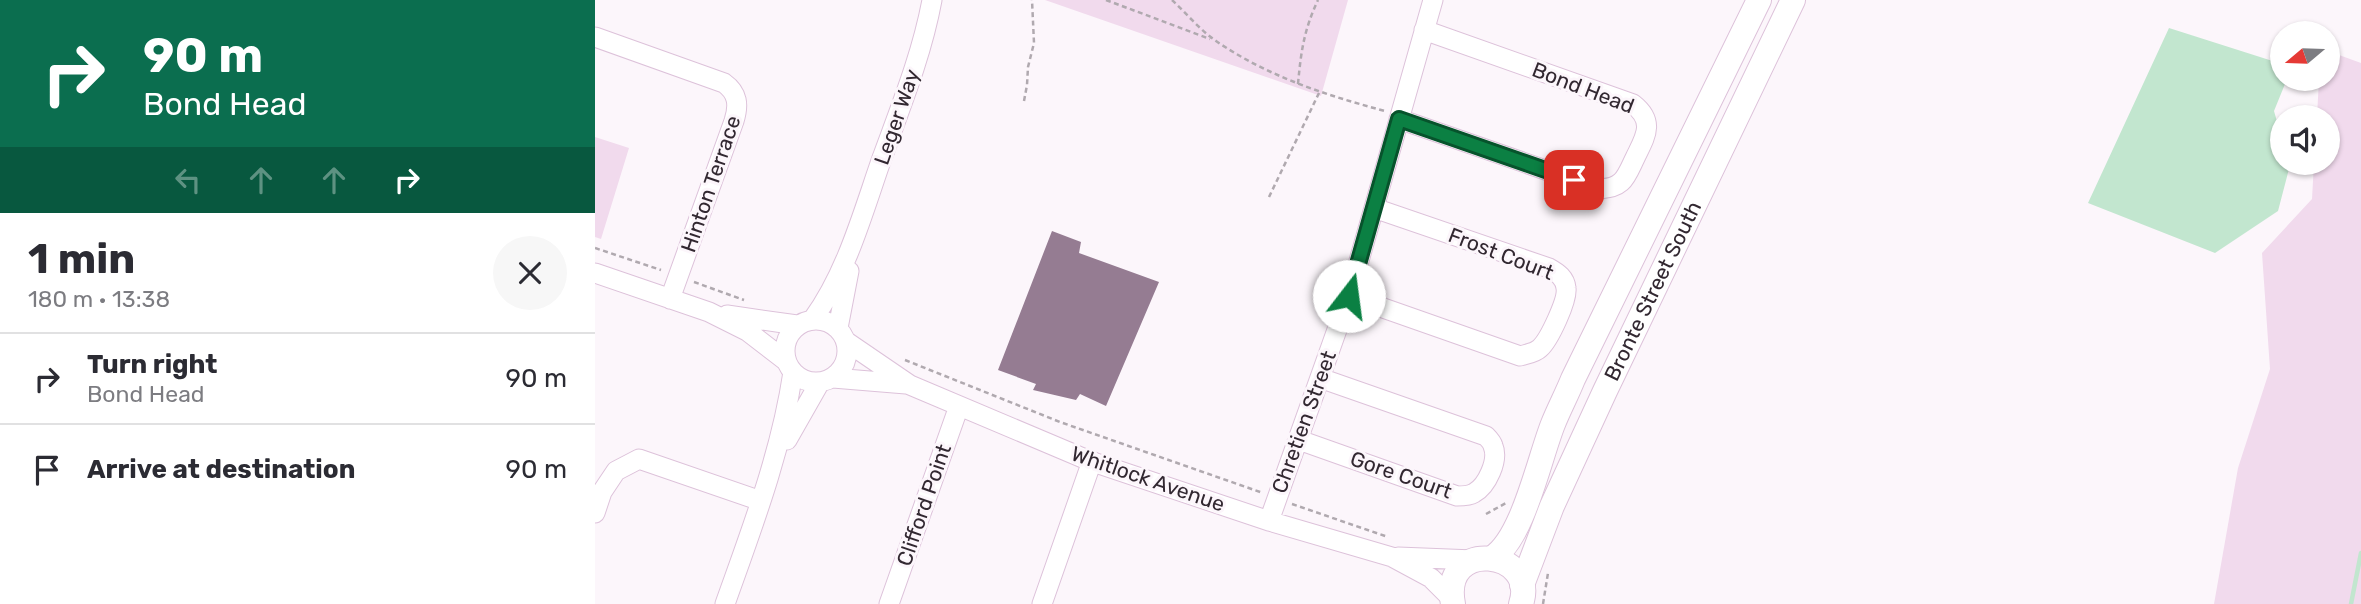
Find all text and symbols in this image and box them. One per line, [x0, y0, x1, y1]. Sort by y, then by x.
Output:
north arrow [2270, 21, 2340, 91]
map controls [2270, 21, 2340, 175]
text: 90 m [143, 26, 263, 84]
icon: right [28, 28, 119, 119]
street label: Bond Head [1529, 57, 1638, 118]
street label: Leger Way [869, 65, 925, 168]
text: Bond Head [143, 85, 307, 123]
button: sound [2270, 105, 2340, 175]
street label: Hinton Terrace [675, 112, 746, 255]
pin [1544, 150, 1604, 210]
icon: left [169, 161, 207, 199]
icon: ahead [242, 161, 280, 199]
icon: ahead [315, 161, 353, 199]
icon: right [388, 161, 426, 199]
icon: arrive [1555, 161, 1593, 199]
street label: Bronte Street South [1599, 197, 1706, 385]
street label: Frost Court [1445, 222, 1557, 285]
text: 1 min [28, 234, 135, 284]
button: close [493, 236, 567, 310]
position arrow [1312, 259, 1386, 333]
text: 180 m · 13:38 [28, 285, 170, 313]
street label: Chretien Street [1266, 347, 1341, 497]
text: Turn right [87, 349, 217, 380]
icon: right [28, 360, 66, 398]
text: 90 m [506, 363, 567, 394]
text: Bond Head [87, 380, 205, 408]
street label: Clifford Point [891, 441, 956, 569]
street label: Whitlock Avenue [1068, 441, 1228, 516]
street label: Gore Court [1347, 445, 1455, 504]
icon: arrive [28, 451, 66, 489]
text: Arrive at destination [87, 454, 355, 485]
text: 90 m [506, 454, 567, 485]

